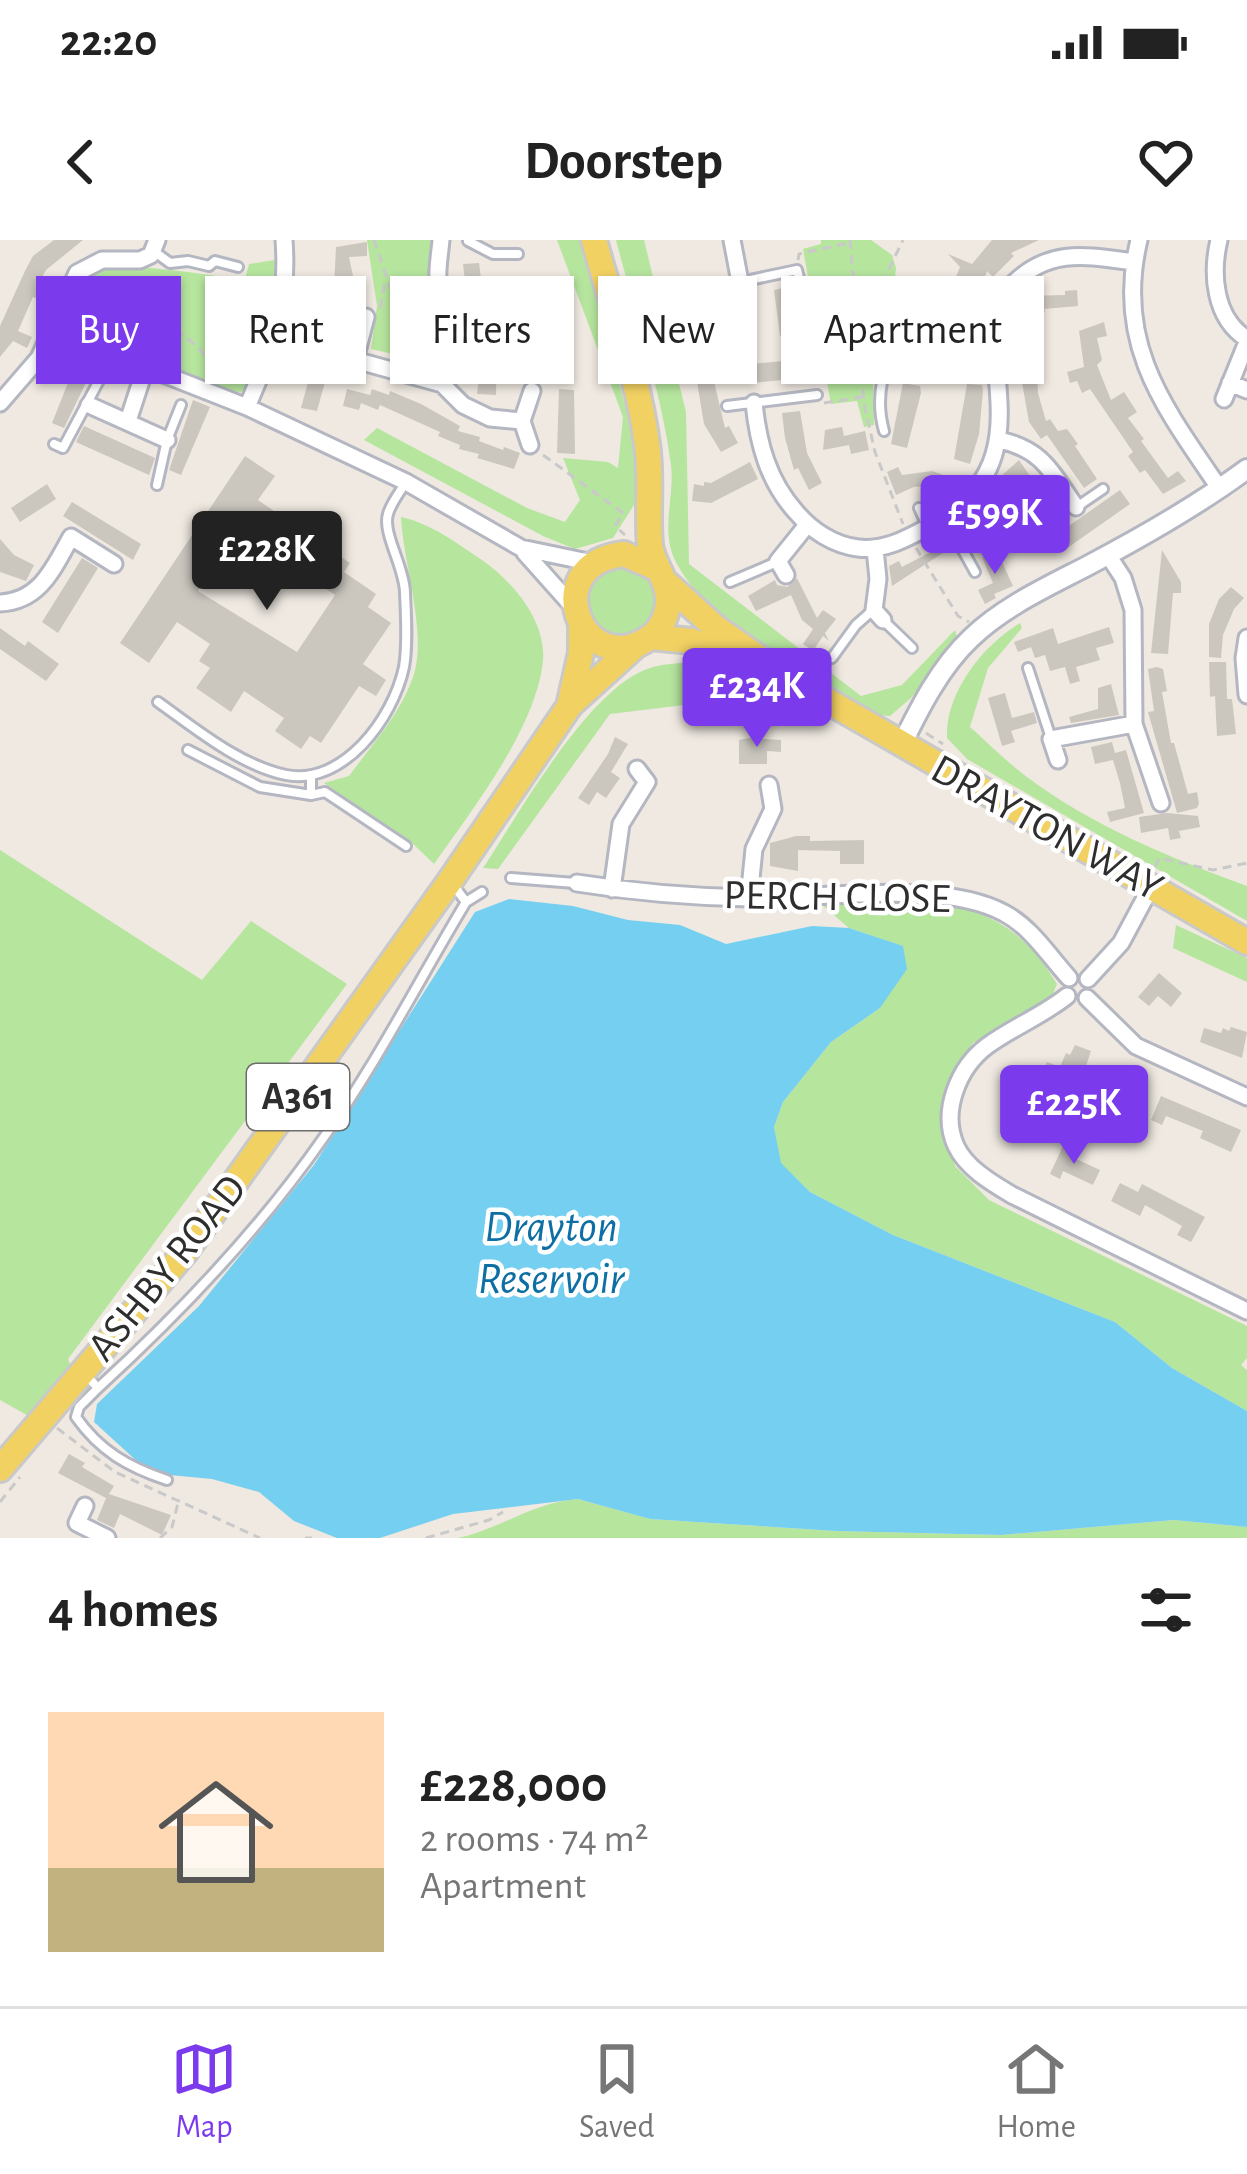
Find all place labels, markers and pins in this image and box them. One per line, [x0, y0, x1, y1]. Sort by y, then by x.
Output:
pin: £599K [911, 475, 1079, 577]
pin: £228K [183, 511, 351, 613]
pin: £234K [673, 648, 841, 750]
pin: £225K [990, 1065, 1158, 1167]

